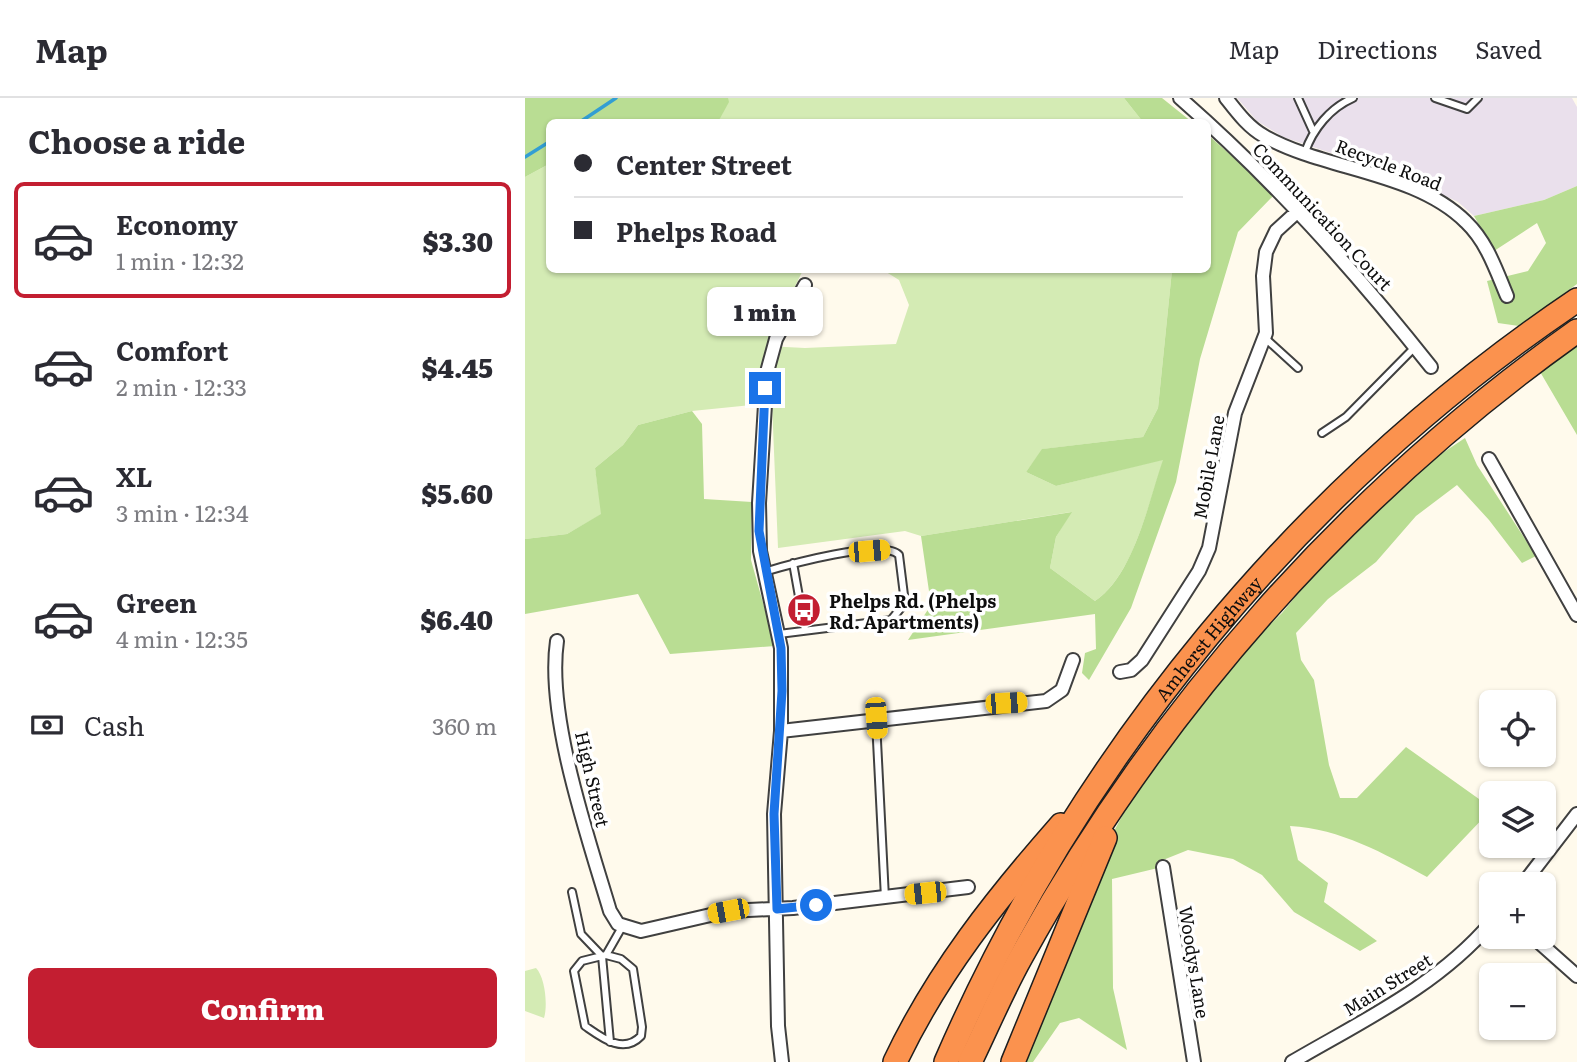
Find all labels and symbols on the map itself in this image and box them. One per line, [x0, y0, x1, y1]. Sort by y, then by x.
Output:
street label: Recycle Road [1332, 131, 1446, 197]
street label: Communication Court [1247, 136, 1400, 297]
callout: 1 min [707, 286, 823, 336]
route end [749, 372, 781, 404]
street label: Mobile Lane [1186, 413, 1230, 521]
car [848, 539, 891, 563]
street label: Amherst Highway [1148, 569, 1268, 706]
place label: Phelps Rd. (Phelps Rd. Apartments) [829, 587, 996, 635]
bus stop icon: Phelps Rd. (Phelps Rd. Apartments) [785, 591, 823, 629]
car [985, 691, 1028, 715]
car [865, 696, 888, 740]
street label: High Street [569, 728, 617, 830]
car [904, 880, 947, 906]
route start [800, 889, 832, 921]
car [706, 897, 751, 925]
street label: Woodys Lane [1173, 904, 1217, 1020]
street label: Main Street [1337, 946, 1437, 1022]

